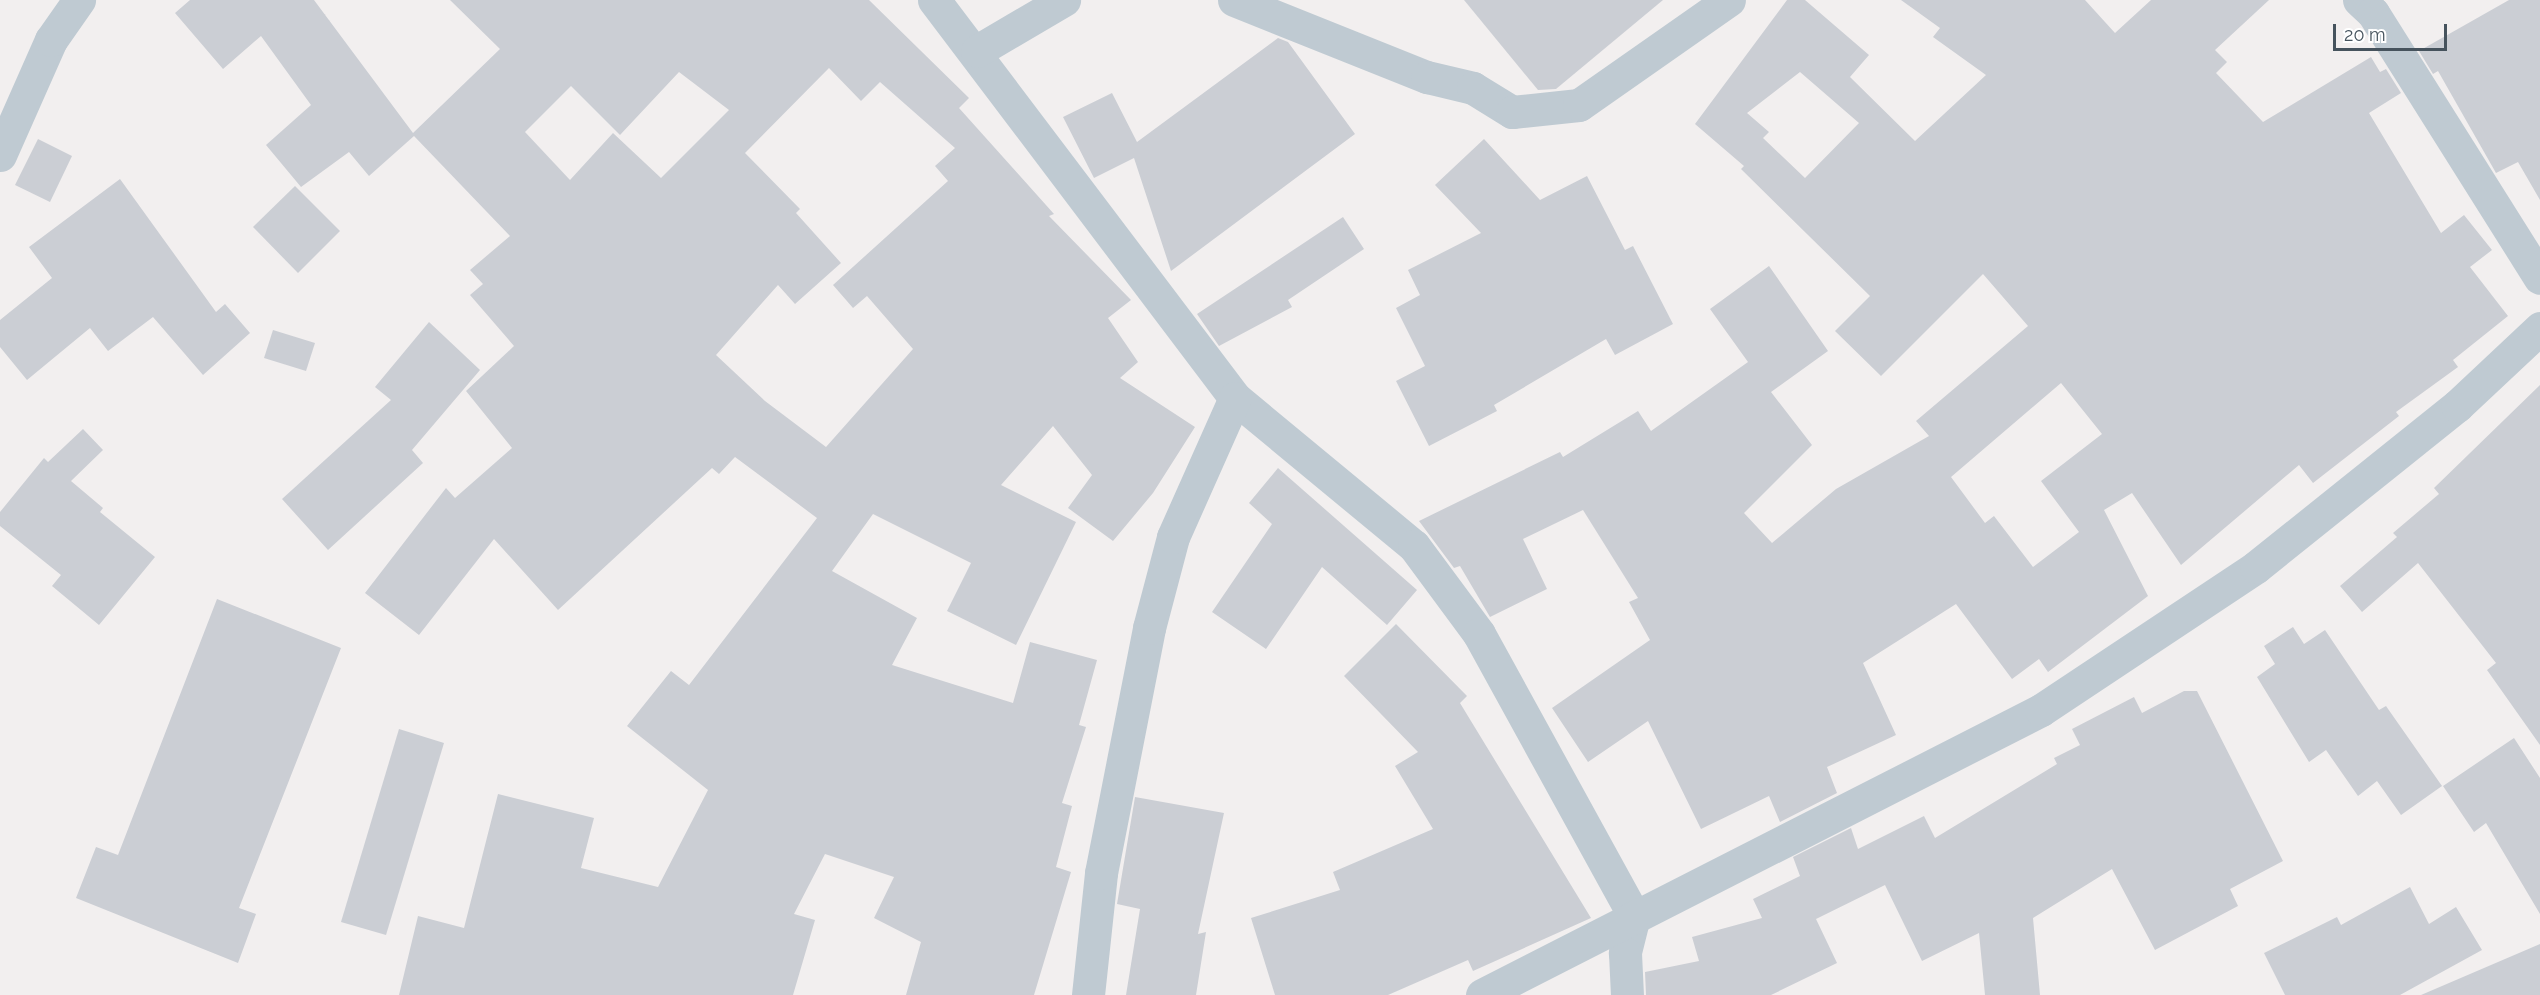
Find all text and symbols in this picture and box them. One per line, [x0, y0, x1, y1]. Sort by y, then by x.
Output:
scale bar [2336, 12, 2450, 50]
text: 20 m [2344, 24, 2386, 45]

